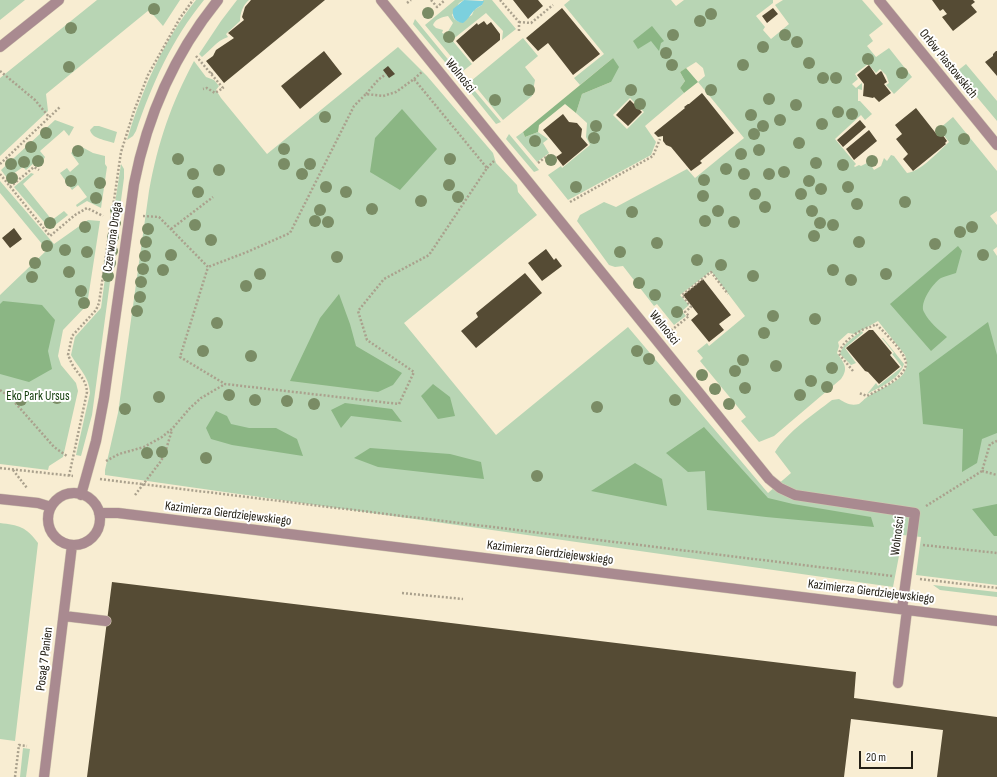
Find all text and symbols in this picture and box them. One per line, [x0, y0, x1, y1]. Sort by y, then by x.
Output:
street label: Orłów Piastowskich [915, 26, 981, 102]
street label: Wolności [442, 56, 478, 96]
street label: Czerwona Droga [100, 201, 126, 273]
street label: Wolności [646, 308, 682, 348]
park label: Eko Park Ursus [6, 389, 70, 405]
street label: Kazimierza Gierdziejewskiego [164, 498, 292, 530]
street label: Wolności [888, 516, 908, 556]
street label: Kazimierza Gierdziejewskiego [486, 537, 614, 569]
street label: Kazimierza Gierdziejewskiego [807, 576, 935, 608]
street label: Posag 7 Panien [33, 626, 57, 692]
scale bar [861, 743, 915, 769]
text: 20 m [866, 750, 886, 765]

